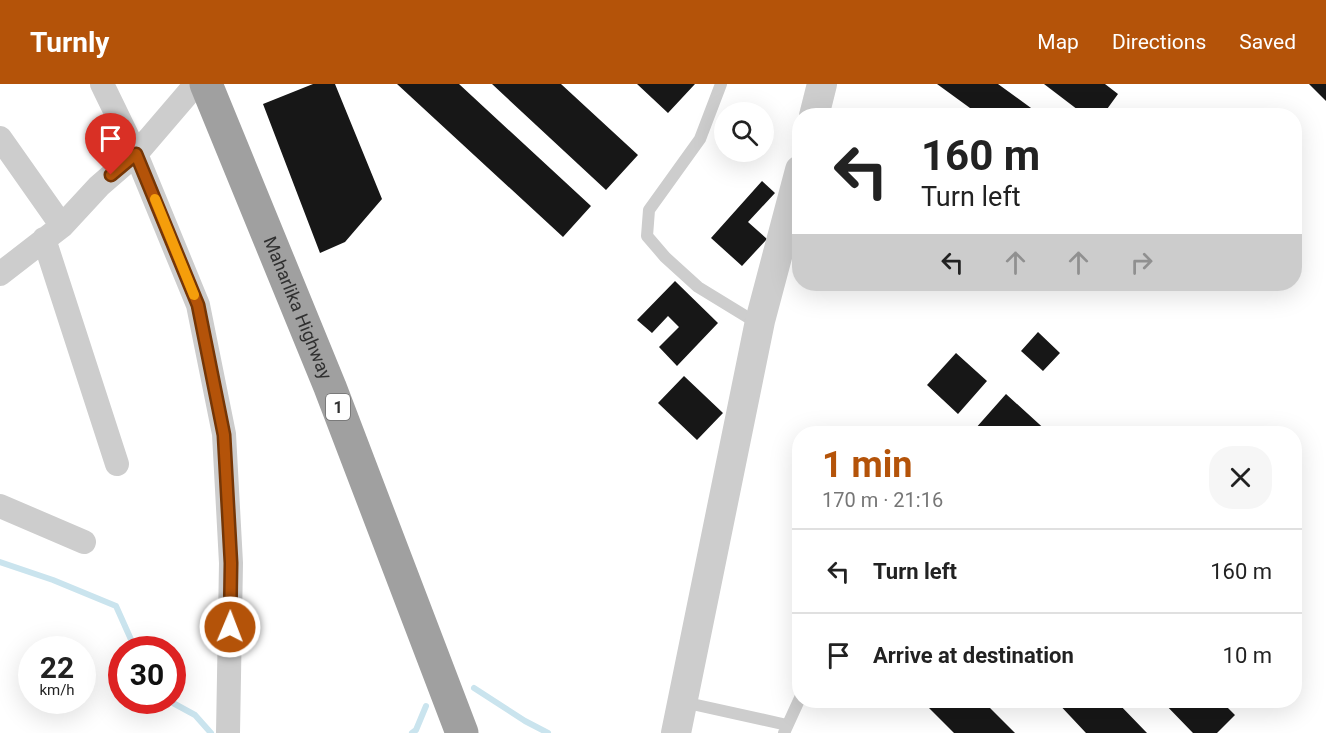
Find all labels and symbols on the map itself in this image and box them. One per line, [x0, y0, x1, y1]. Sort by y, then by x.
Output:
pin [85, 113, 136, 175]
street label: Maharlika Highway [260, 233, 337, 383]
road number: 1 [326, 394, 350, 420]
position arrow [198, 595, 262, 659]
speed limit sign: 30 [108, 636, 186, 714]

